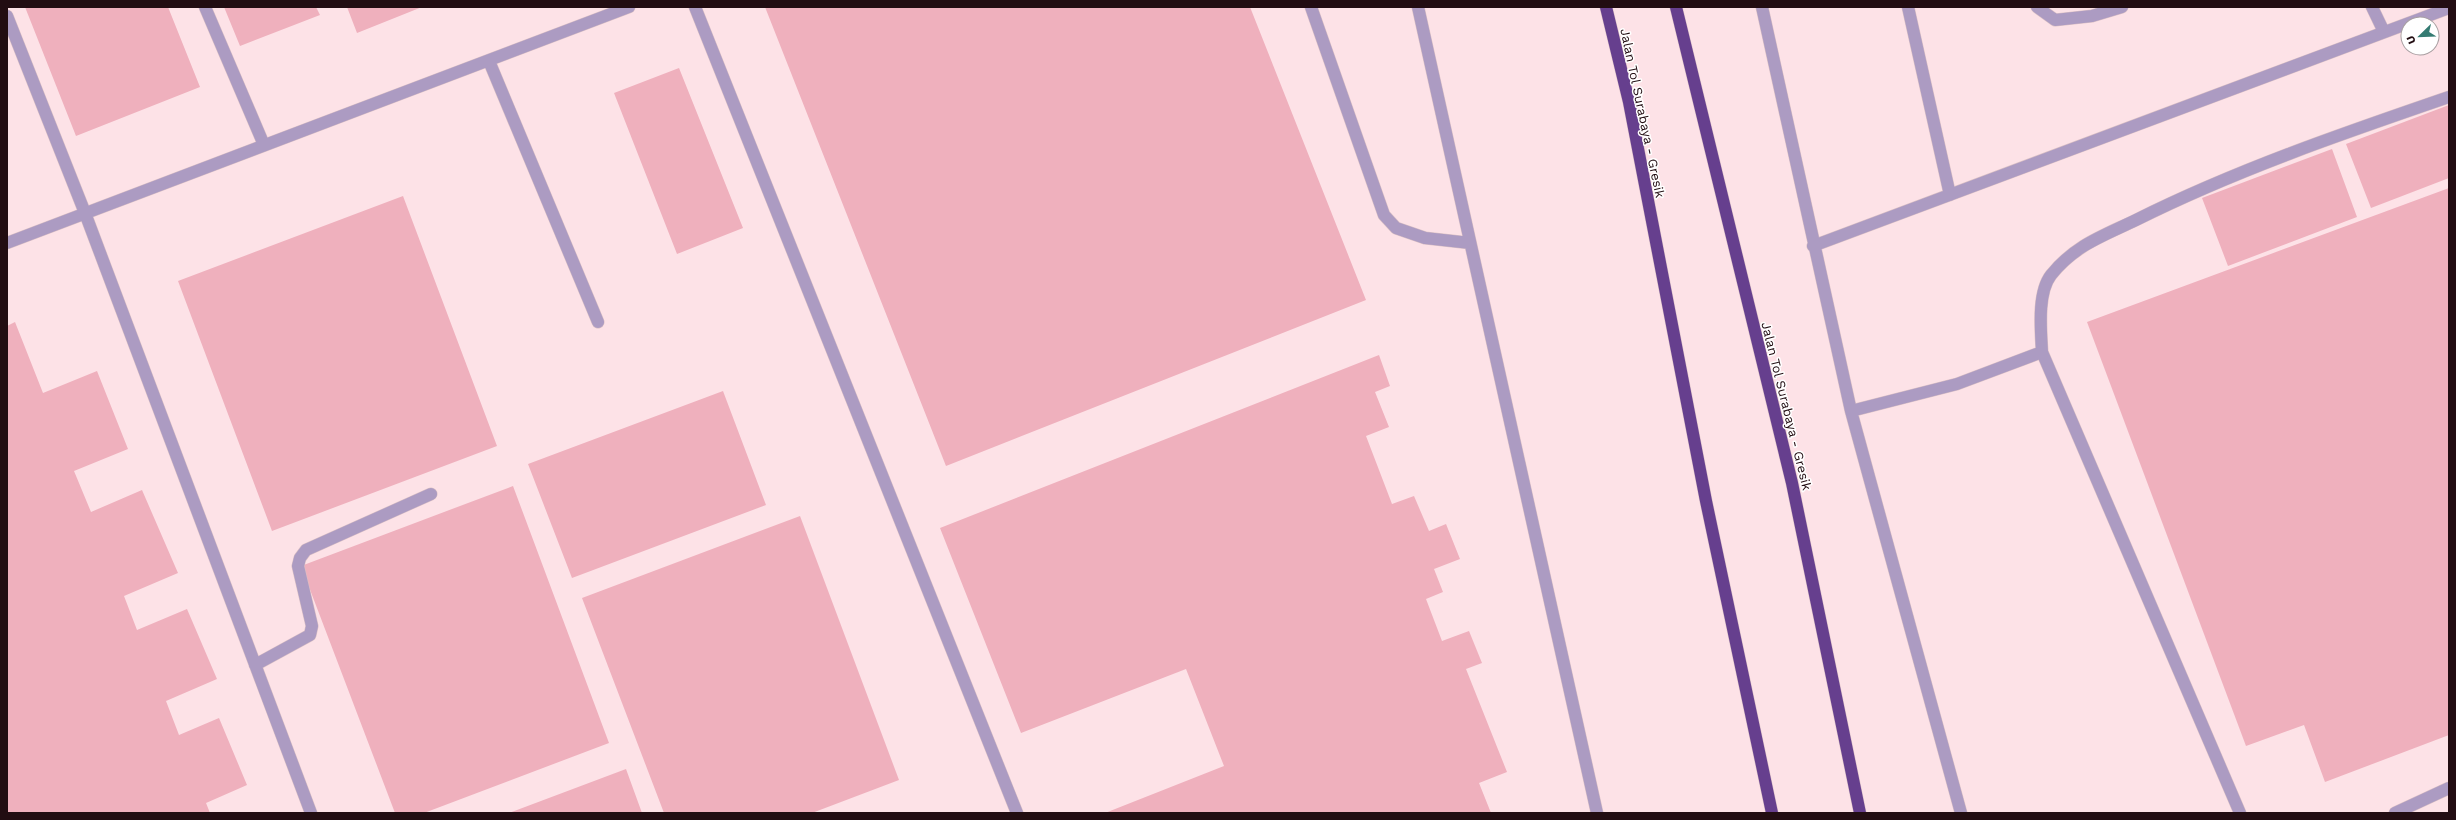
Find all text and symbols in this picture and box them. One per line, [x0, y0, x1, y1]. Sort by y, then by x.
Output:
north arrow [2400, 16, 2440, 56]
street label: Jalan Tol Surabaya - Gresik [1617, 27, 1668, 200]
text: U [2404, 33, 2419, 46]
street label: Jalan Tol Surabaya - Gresik [1758, 320, 1815, 492]

